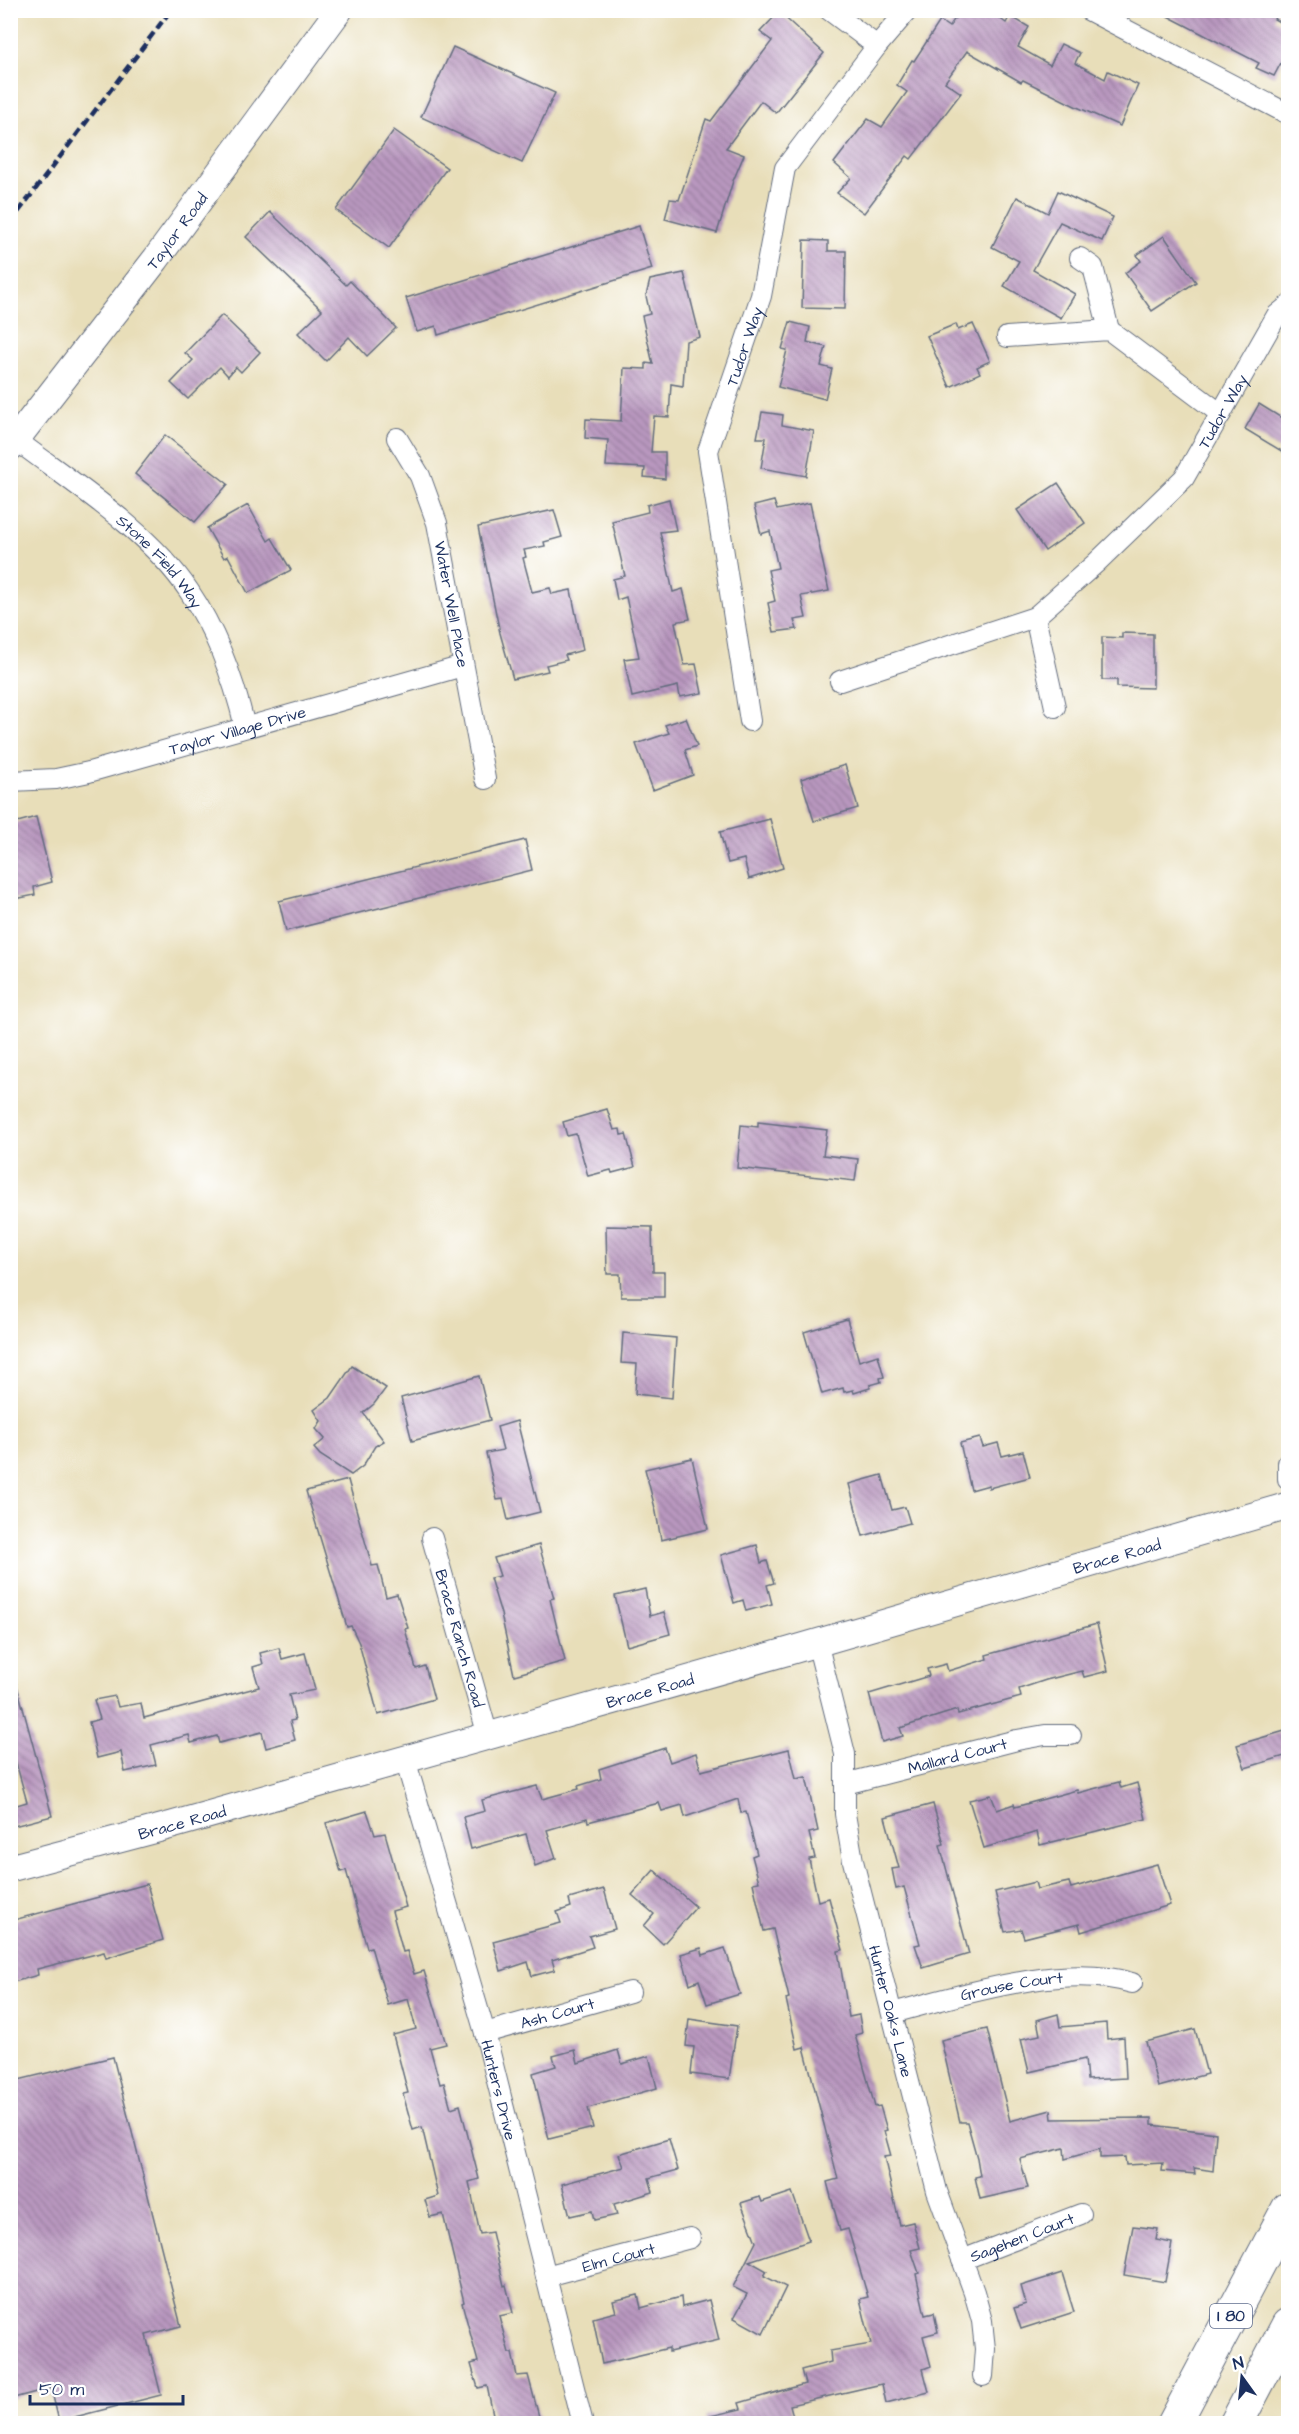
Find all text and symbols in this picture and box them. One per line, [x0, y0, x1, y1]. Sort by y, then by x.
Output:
street label: Taylor Road [142, 188, 213, 274]
street label: Tudor Way [721, 304, 770, 389]
street label: Tudor Way [1193, 370, 1254, 453]
street label: Stone Field Way [111, 510, 207, 613]
street label: Water Well Place [429, 539, 474, 670]
street label: Taylor Village Drive [167, 701, 309, 761]
street label: Brace Road [1071, 1534, 1163, 1580]
street label: Brace Ranch Road [429, 1567, 489, 1710]
street label: Brace Road [604, 1668, 696, 1714]
street label: Mallard Court [906, 1733, 1010, 1779]
street label: Brace Road [136, 1800, 229, 1846]
street label: Hunter Oaks Lane [863, 1943, 918, 2080]
street label: Grouse Court [958, 1967, 1064, 2006]
street label: Ash Court [518, 1992, 598, 2035]
street label: Hunters Drive [475, 2038, 522, 2143]
street label: Sagehen Court [967, 2208, 1078, 2268]
street label: Elm Court [580, 2238, 658, 2278]
road number: I 80 [1210, 2304, 1252, 2328]
north arrow [1212, 2347, 1272, 2407]
text: N [1231, 2352, 1246, 2375]
scale bar [30, 2368, 183, 2406]
text: 50 m [39, 2377, 84, 2402]

